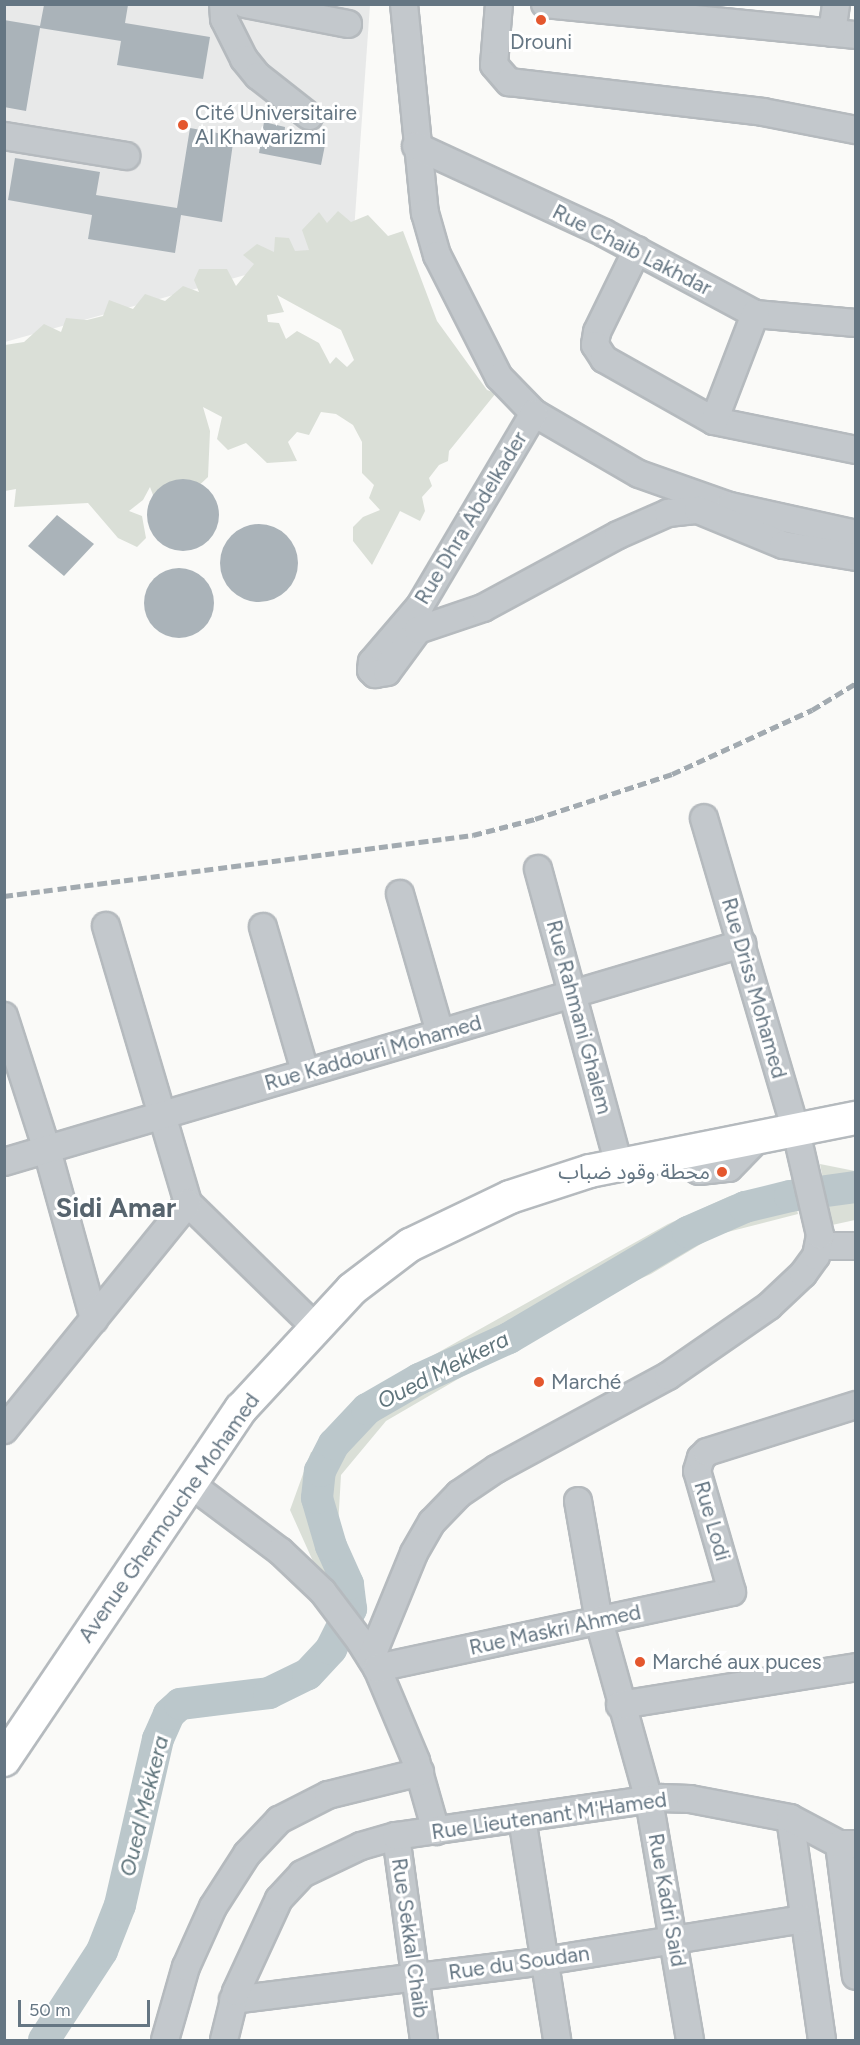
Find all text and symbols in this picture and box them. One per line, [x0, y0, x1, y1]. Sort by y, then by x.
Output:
marker: Drouni [534, 13, 548, 27]
place label: Drouni [510, 29, 572, 55]
place label: Cité Universitaire Al Khawarizmi [195, 100, 357, 150]
marker: Cité Universitaire Al Khawarizmi [176, 118, 190, 132]
street label: Rue Chaib Lakhdar [548, 199, 716, 301]
street label: Rue Dhra Abdelkader [409, 427, 533, 609]
street label: Rue Driss Mohamed [716, 895, 792, 1081]
street label: Rue Rahmani Ghalem [541, 917, 617, 1117]
street label: Rue Kaddouri Mohamed [262, 1010, 484, 1096]
place label: محطة وقود ضباب [558, 1159, 710, 1185]
marker: محطة وقود ضباب [715, 1165, 729, 1179]
district label: Sidi Amar [56, 1192, 176, 1224]
water label: Oued Mekkera [373, 1326, 513, 1414]
place label: Marché [551, 1369, 621, 1395]
marker: Marché [532, 1375, 546, 1389]
street label: Avenue Ghermouche Mohamed [73, 1389, 265, 1647]
street label: Rue Lodi [689, 1478, 735, 1564]
street label: Rue Maskri Ahmed [467, 1600, 643, 1660]
place label: Marché aux puces [652, 1649, 822, 1675]
marker: Marché aux puces [633, 1655, 647, 1669]
water label: Oued Mekkera [114, 1733, 174, 1879]
street label: Rue Lieutenant M'Hamed [430, 1787, 668, 1845]
street label: Rue Kadri Said [643, 1831, 691, 1969]
street label: Rue Sekkal Chaib [386, 1856, 434, 2020]
street label: Rue du Soudan [447, 1941, 591, 1985]
scale bar [21, 1988, 153, 2026]
text: 50 m [29, 1999, 71, 2021]

